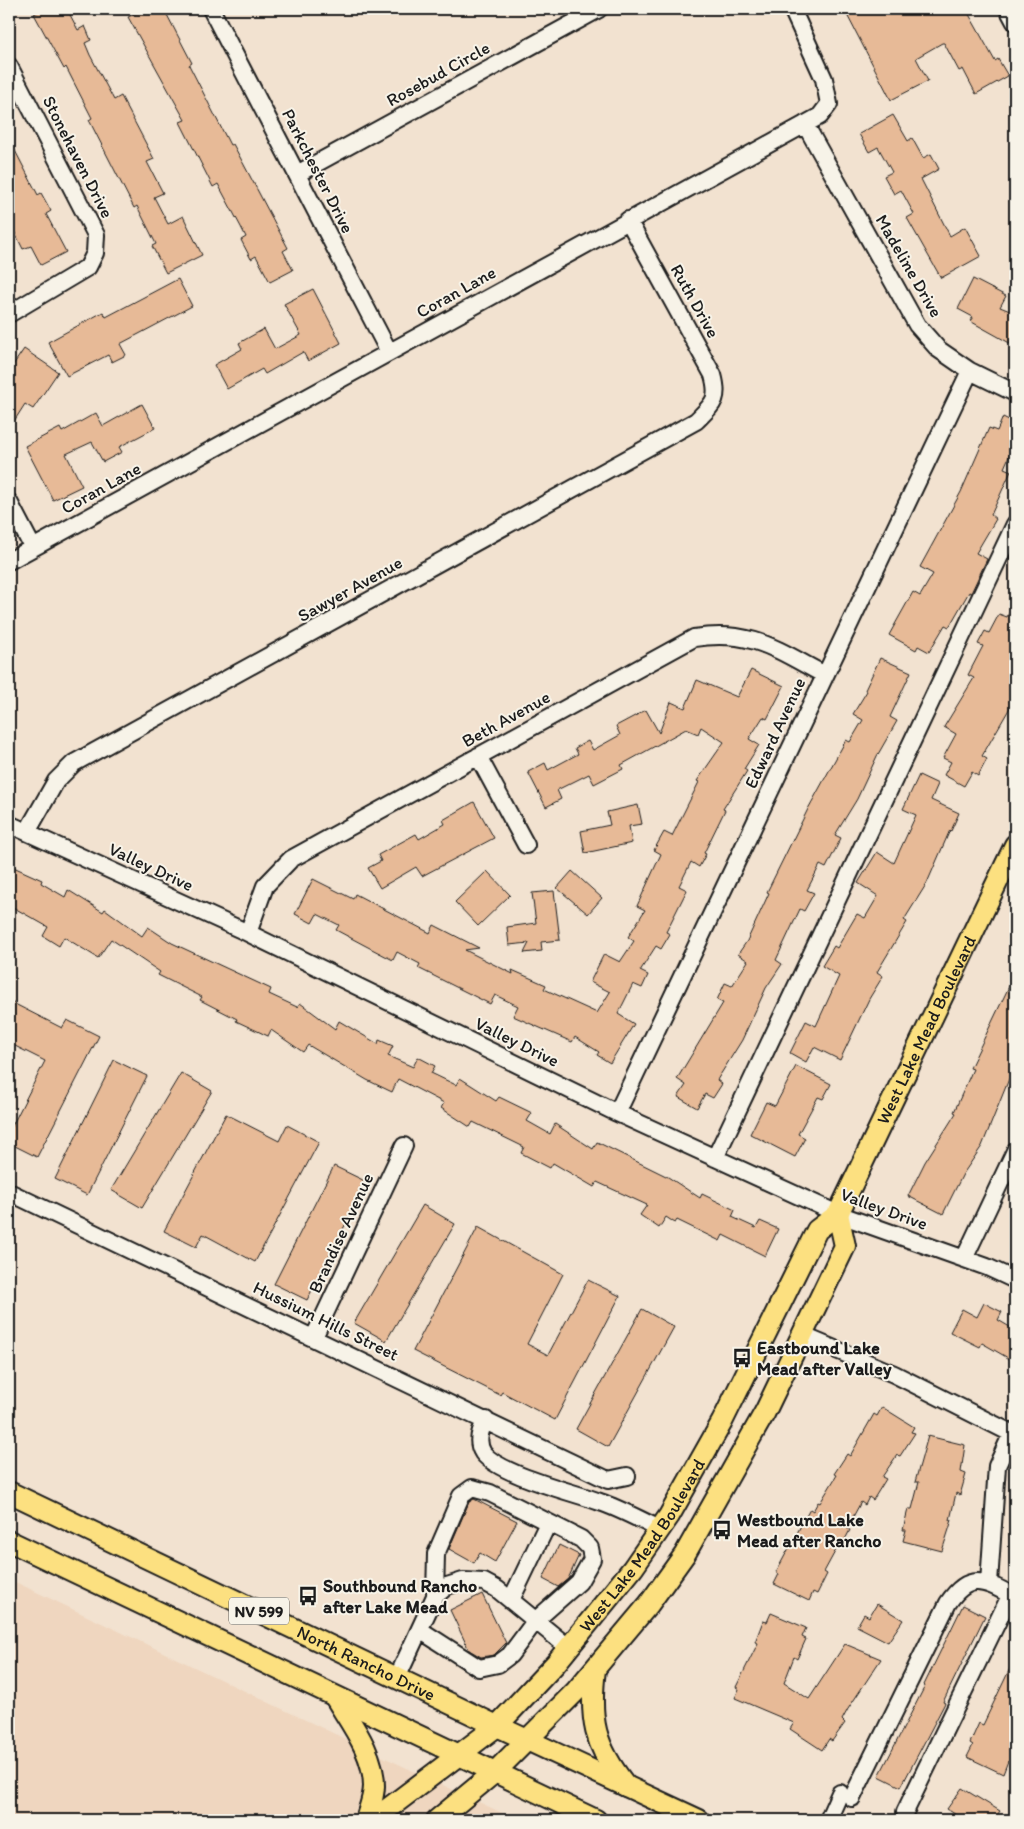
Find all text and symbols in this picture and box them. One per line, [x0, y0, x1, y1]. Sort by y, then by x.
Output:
street label: Rosebud Circle [382, 37, 494, 111]
street label: Stonehaven Drive [38, 92, 118, 222]
street label: Parkchester Drive [277, 105, 359, 237]
street label: Madeline Drive [871, 211, 947, 321]
street label: Ruth Drive [666, 260, 724, 342]
street label: Coran Lane [412, 261, 500, 323]
street label: Coran Lane [57, 457, 145, 519]
street label: Sawyer Avenue [294, 551, 406, 627]
street label: Edward Avenue [740, 674, 810, 792]
street label: Beth Avenue [458, 686, 554, 752]
street label: Valley Drive [105, 838, 197, 896]
street label: West Lake Mead Boulevard [872, 932, 981, 1128]
street label: Valley Drive [471, 1012, 563, 1072]
street label: Brandise Avenue [304, 1169, 378, 1297]
street label: Valley Drive [837, 1183, 931, 1235]
street label: Hussium Hills Street [250, 1276, 403, 1366]
place label: Eastbound Lake Mead after Valley [757, 1337, 892, 1380]
bus stop icon: Eastbound Lake Mead after Valley [731, 1347, 753, 1369]
street label: West Lake Mead Boulevard [574, 1455, 710, 1637]
place label: Westbound Lake Mead after Rancho [737, 1509, 881, 1552]
bus stop icon: Westbound Lake Mead after Rancho [711, 1519, 733, 1541]
place label: Southbound Rancho after Lake Mead [323, 1575, 477, 1618]
bus stop icon: Southbound Rancho after Lake Mead [297, 1585, 319, 1607]
road number: NV 599 [229, 1598, 289, 1624]
street label: North Rancho Drive [293, 1621, 439, 1706]

